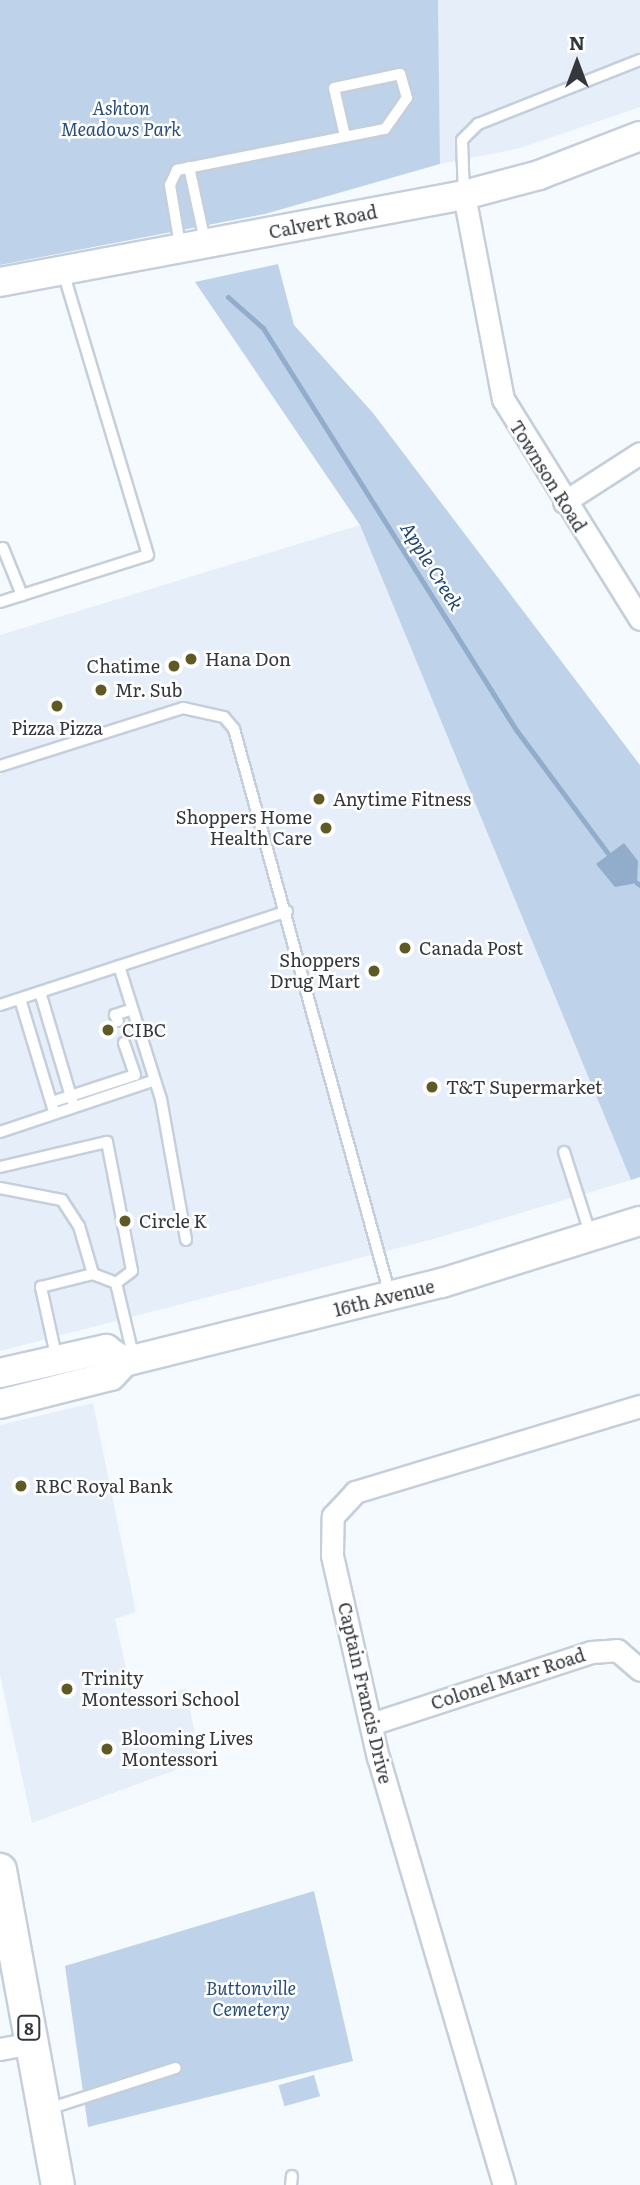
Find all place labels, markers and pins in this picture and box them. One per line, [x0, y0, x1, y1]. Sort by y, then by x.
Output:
place label: Hana Don [205, 648, 291, 670]
marker: Hana Don [183, 651, 199, 667]
place label: Chatime [87, 655, 160, 677]
marker: Chatime [166, 658, 182, 674]
place label: Mr. Sub [115, 679, 182, 701]
marker: Mr. Sub [93, 682, 109, 698]
marker: Pizza Pizza [49, 698, 65, 714]
place label: Pizza Pizza [11, 717, 103, 739]
place label: Anytime Fitness [333, 788, 471, 810]
marker: Anytime Fitness [311, 791, 327, 807]
place label: Shoppers Home Health Care [176, 807, 312, 850]
marker: Shoppers Home Health Care [318, 820, 334, 836]
place label: Canada Post [419, 937, 523, 959]
marker: Canada Post [397, 940, 413, 956]
place label: Shoppers Drug Mart [270, 950, 360, 992]
marker: Shoppers Drug Mart [366, 963, 382, 979]
place label: CIBC [122, 1019, 166, 1041]
marker: CIBC [100, 1022, 116, 1038]
place label: T&T Supermarket [446, 1076, 602, 1098]
marker: T&T Supermarket [424, 1079, 440, 1095]
place label: Circle K [139, 1210, 207, 1232]
marker: Circle K [117, 1213, 133, 1229]
place label: RBC Royal Bank [35, 1475, 173, 1497]
marker: RBC Royal Bank [13, 1478, 29, 1494]
place label: Trinity Montessori School [81, 1668, 240, 1710]
marker: Trinity Montessori School [59, 1681, 75, 1697]
place label: Blooming Lives Montessori [121, 1728, 253, 1770]
marker: Blooming Lives Montessori [99, 1741, 115, 1757]

